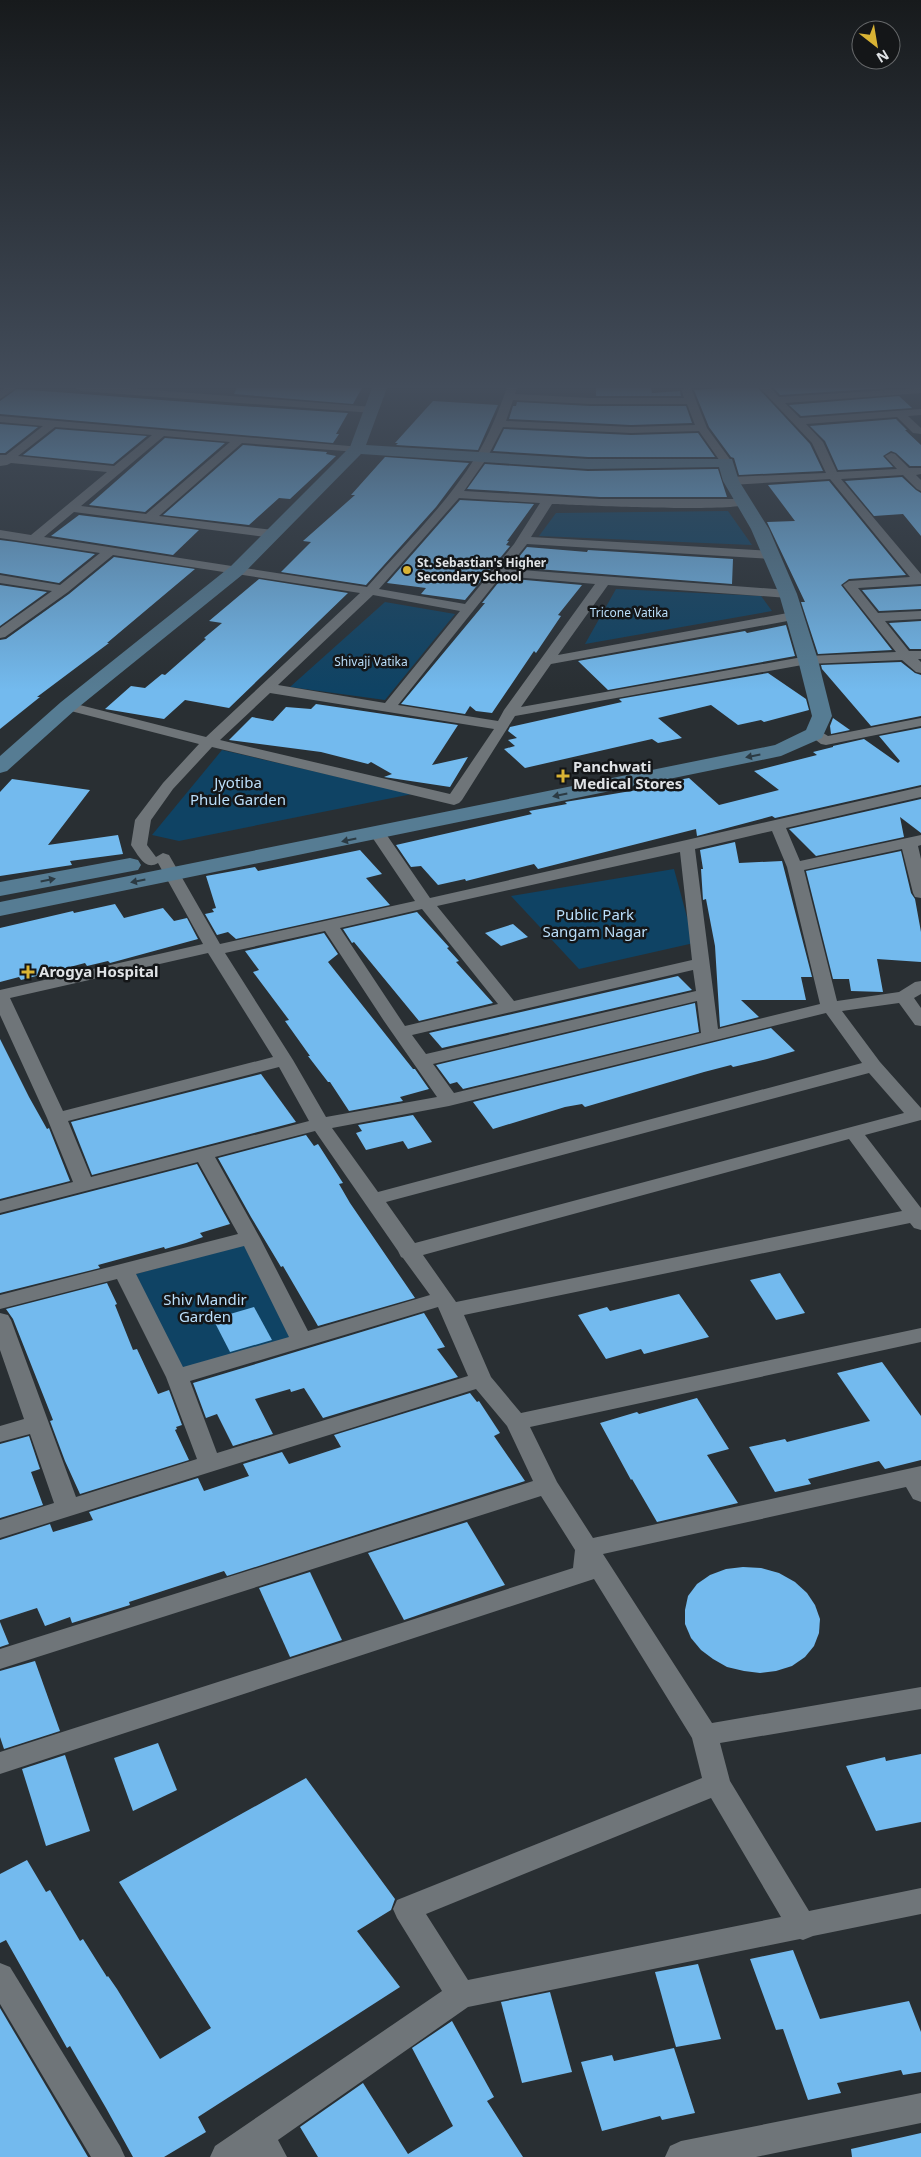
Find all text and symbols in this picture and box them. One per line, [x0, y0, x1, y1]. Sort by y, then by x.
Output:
north arrow [851, 20, 901, 70]
text: N [873, 45, 893, 68]
place label: St. Sebastian's Higher Secondary School [417, 554, 547, 585]
marker: St. Sebastian's Higher Secondary School [401, 564, 413, 576]
park label: Tricone Vatika [590, 604, 668, 621]
park label: Shivaji Vatika [334, 653, 408, 670]
one-way arrow [745, 752, 761, 760]
place label: Panchwati Medical Stores [573, 756, 682, 793]
marker: Panchwati Medical Stores [557, 770, 569, 782]
park label: Jyotiba Phule Garden [190, 772, 286, 809]
one-way arrow [552, 791, 567, 799]
one-way arrow [341, 836, 357, 844]
one-way arrow [40, 876, 56, 884]
one-way arrow [130, 878, 146, 886]
park label: Public Park Sangam Nagar [542, 904, 648, 941]
place label: Arogya Hospital [39, 961, 158, 981]
marker: Arogya Hospital [21, 965, 35, 979]
park label: Shiv Mandir Garden [163, 1289, 247, 1326]

